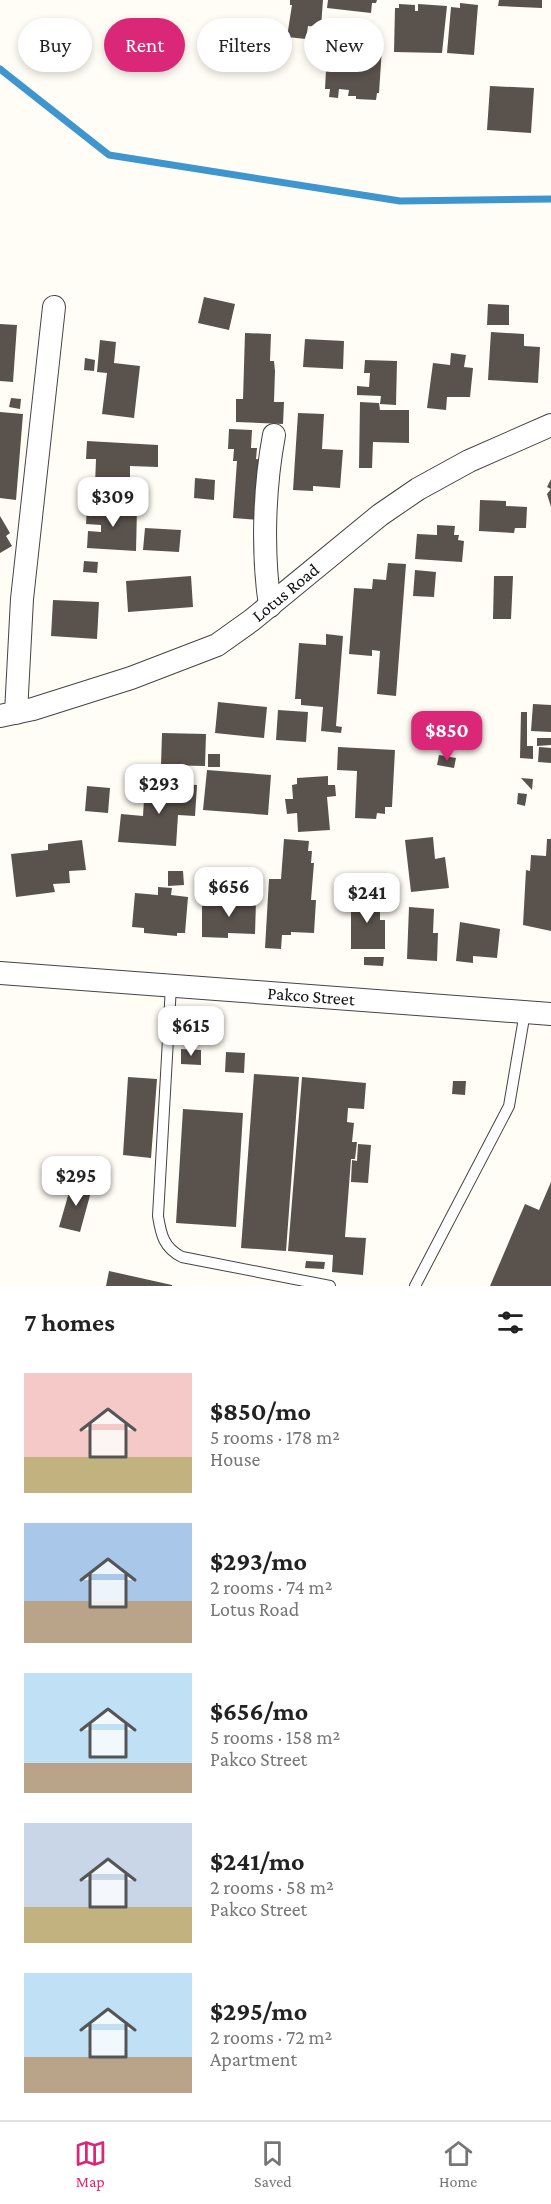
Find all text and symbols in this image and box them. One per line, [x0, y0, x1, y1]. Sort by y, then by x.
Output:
chip: Buy [18, 18, 92, 72]
chip: Rent [104, 18, 185, 72]
chip: Filters [197, 18, 292, 72]
chip: New [304, 18, 384, 72]
pin: $309 [77, 477, 149, 528]
text: $309 [92, 485, 134, 507]
street label: Lotus Road [248, 559, 323, 626]
pin: $850 [411, 711, 483, 762]
text: $850 [425, 719, 469, 741]
pin: $293 [123, 764, 195, 815]
text: $293 [139, 772, 179, 794]
pin: $656 [193, 867, 265, 918]
pin: $241 [331, 873, 403, 924]
text: $656 [208, 875, 250, 897]
text: $241 [348, 881, 386, 903]
street label: Pakco Street [267, 983, 357, 1009]
pin: $615 [155, 1006, 227, 1057]
text: $615 [172, 1014, 210, 1036]
pin: $295 [40, 1156, 112, 1207]
text: $295 [56, 1164, 96, 1186]
icon: filters [494, 1306, 527, 1339]
text: 7 homes [24, 1308, 115, 1337]
icon: home [72, 1397, 144, 1469]
text: $850/mo [210, 1397, 311, 1426]
text: 5 rooms · 178 m² [210, 1426, 340, 1448]
text: House [210, 1448, 260, 1470]
icon: home [72, 1547, 144, 1619]
text: $293/mo [210, 1547, 307, 1576]
text: 2 rooms · 74 m² [210, 1576, 332, 1598]
text: Lotus Road [210, 1598, 299, 1620]
icon: home [72, 1697, 144, 1769]
text: $656/mo [210, 1697, 308, 1726]
text: 5 rooms · 158 m² [210, 1726, 340, 1748]
text: Pakco Street [210, 1748, 307, 1770]
icon: home [72, 1847, 144, 1919]
text: $241/mo [210, 1847, 305, 1876]
text: 2 rooms · 58 m² [210, 1876, 334, 1898]
text: Pakco Street [210, 1898, 307, 1920]
icon: home [72, 1997, 144, 2069]
text: $295/mo [210, 1997, 307, 2026]
text: 2 rooms · 72 m² [210, 2026, 332, 2048]
text: Apartment [210, 2048, 297, 2070]
tab: Map [74, 2137, 107, 2190]
tab: Saved [254, 2137, 292, 2190]
tab: Home [439, 2137, 477, 2190]

